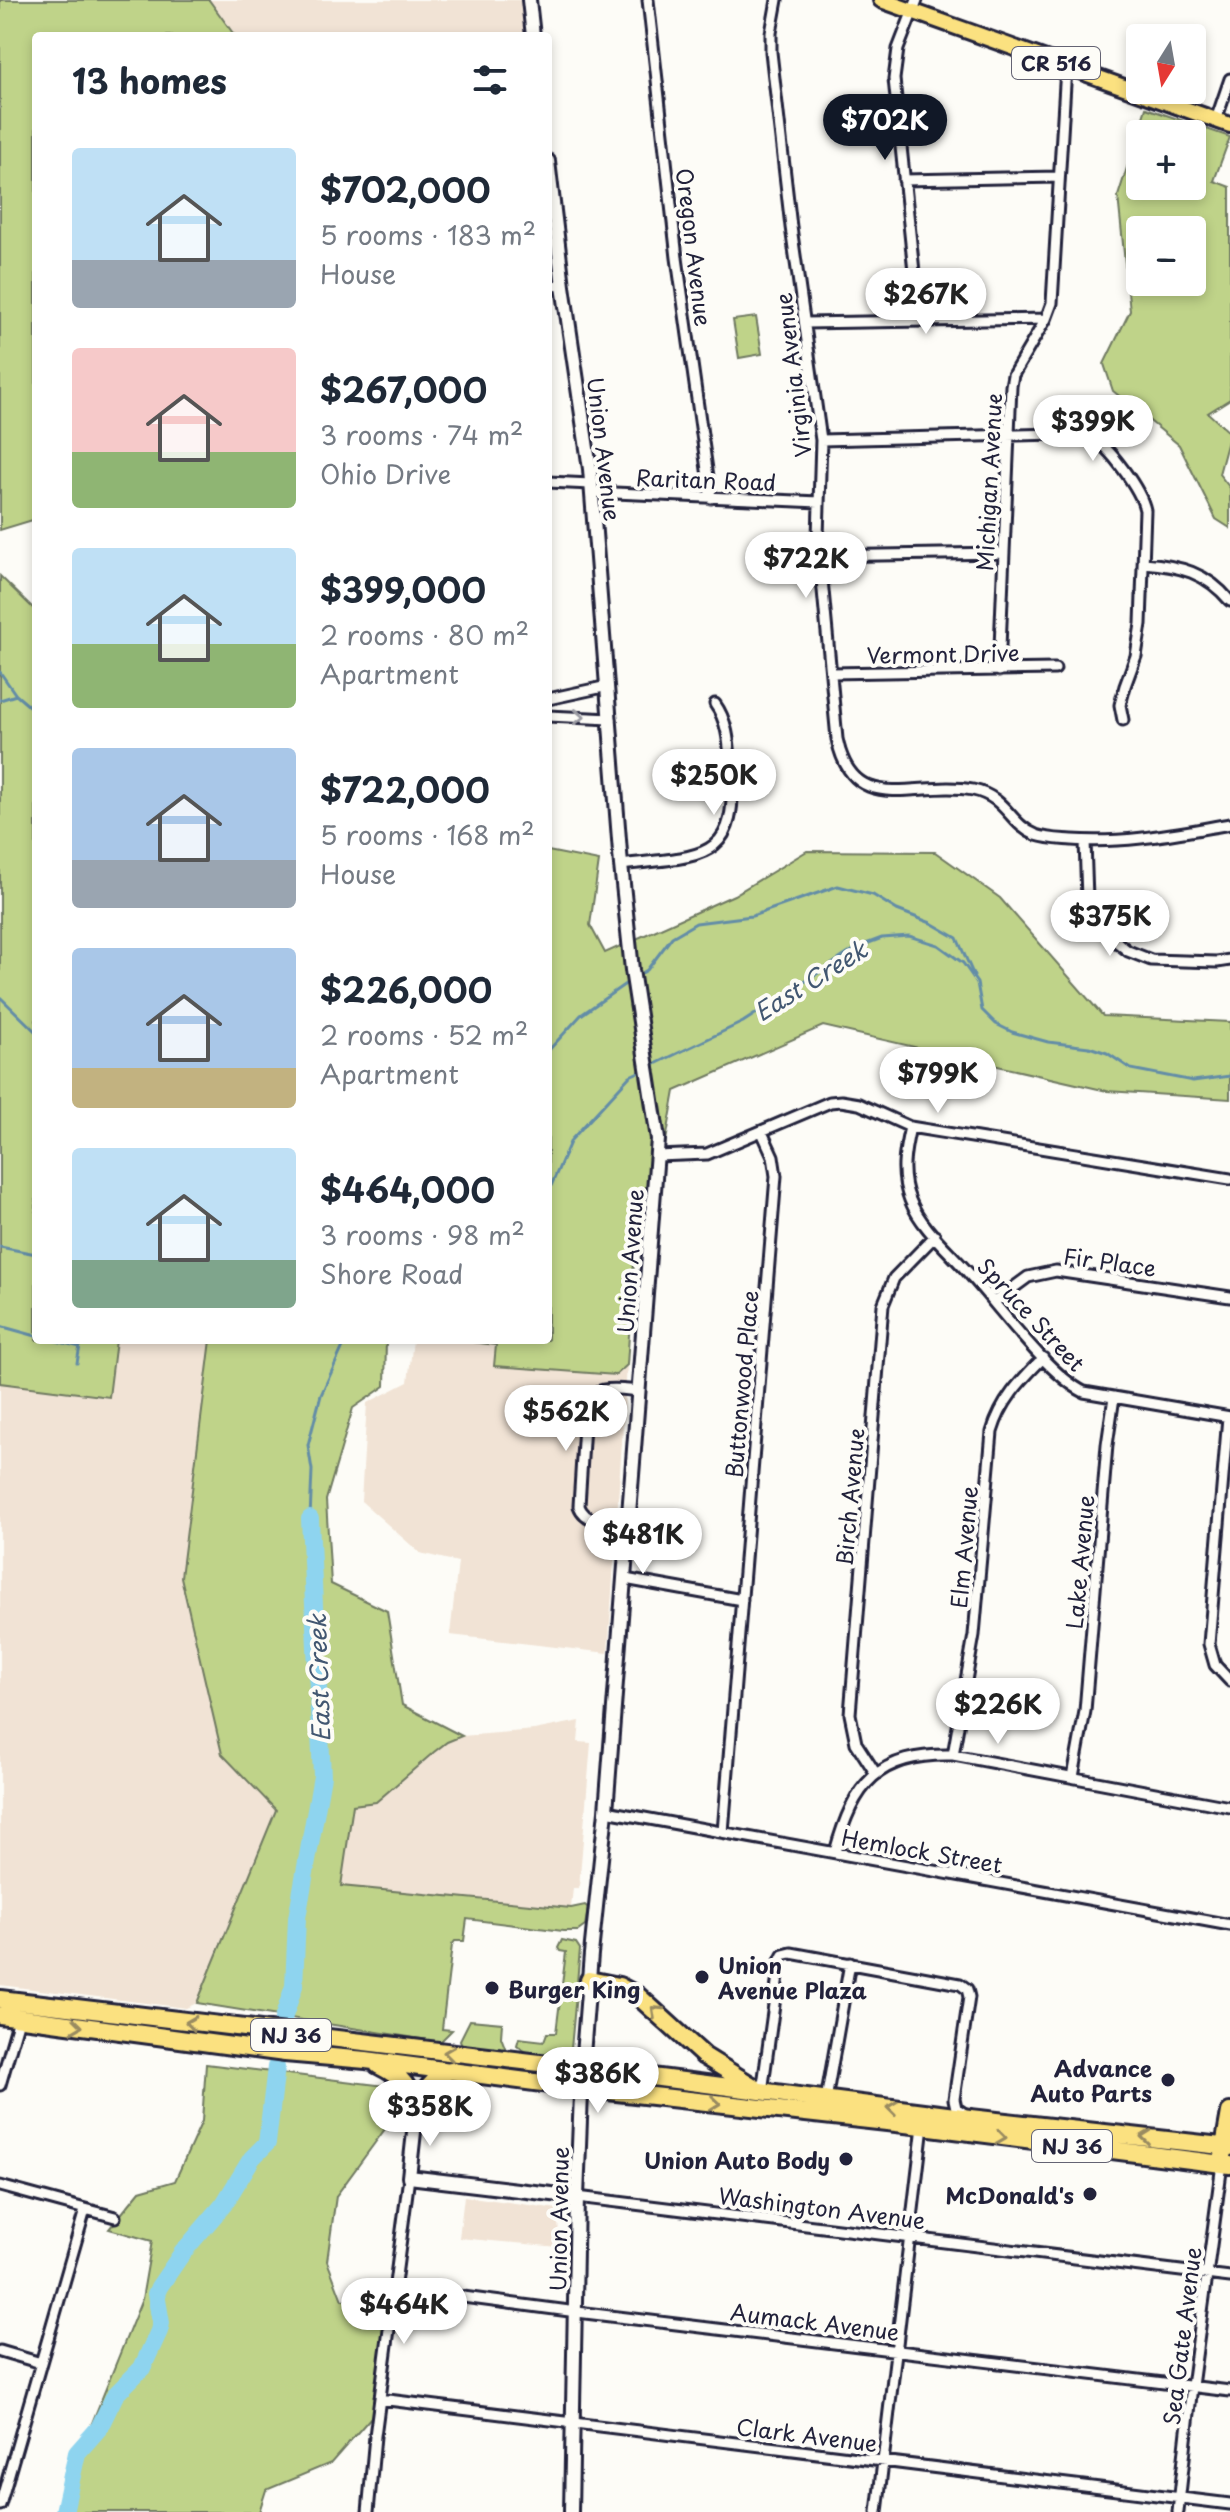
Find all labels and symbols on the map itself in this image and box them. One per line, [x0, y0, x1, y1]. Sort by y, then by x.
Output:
north arrow [1126, 24, 1206, 104]
road number: CR 516 [1012, 47, 1100, 79]
pin: $702K [829, 94, 941, 162]
street label: Oregon Avenue [669, 166, 721, 328]
pin: $267K [870, 268, 982, 336]
street label: Virginia Avenue [766, 291, 818, 459]
street label: Union Avenue [580, 375, 630, 523]
street label: Michigan Avenue [967, 392, 1009, 572]
pin: $399K [1037, 395, 1149, 463]
street label: Raritan Road [635, 460, 777, 498]
pin: $722K [750, 532, 862, 600]
street label: Vermont Drive [866, 635, 1020, 671]
one-way arrow [573, 709, 586, 726]
pin: $250K [658, 749, 770, 817]
pin: $375K [1054, 890, 1166, 958]
water label: East Creek [746, 930, 875, 1029]
pin: $799K [882, 1047, 994, 1115]
street label: Union Avenue [607, 1188, 651, 1334]
street label: Fir Place [1062, 1238, 1158, 1284]
street label: Spruce Street [971, 1250, 1093, 1378]
street label: Buttonwood Place [716, 1289, 766, 1479]
pin: $562K [510, 1385, 622, 1453]
street label: Birch Avenue [827, 1427, 871, 1567]
street label: Elm Avenue [941, 1485, 985, 1609]
street label: Lake Avenue [1057, 1494, 1101, 1630]
pin: $481K [587, 1508, 699, 1576]
water label: East Creek [298, 1612, 338, 1742]
pin: $226K [942, 1678, 1054, 1746]
street label: Hemlock Street [839, 1820, 1005, 1880]
place label: Union Avenue Plaza [717, 1948, 868, 2006]
marker: Union Avenue Plaza [693, 1968, 711, 1986]
place label: Burger King [508, 1972, 640, 2005]
marker: Burger King [483, 1979, 501, 1997]
one-way arrow [651, 2005, 665, 2020]
one-way arrow [184, 2015, 198, 2032]
one-way arrow [70, 2017, 84, 2034]
road number: NJ 36 [251, 2019, 331, 2051]
one-way arrow [442, 2045, 455, 2062]
pin: $386K [542, 2047, 654, 2115]
place label: Advance Auto Parts [1030, 2051, 1152, 2109]
marker: Advance Auto Parts [1159, 2071, 1177, 2089]
pin: $358K [374, 2080, 486, 2148]
one-way arrow [709, 2095, 722, 2112]
one-way arrow [886, 2100, 899, 2117]
one-way arrow [994, 2128, 1007, 2145]
one-way arrow [1139, 2129, 1152, 2146]
road number: NJ 36 [1032, 2130, 1112, 2162]
place label: Union Auto Body [644, 2143, 830, 2176]
street label: Union Avenue [540, 2146, 576, 2292]
marker: Union Auto Body [837, 2150, 855, 2168]
street label: Washington Avenue [717, 2178, 927, 2236]
place label: McDonald's [945, 2178, 1074, 2211]
marker: McDonald's [1081, 2185, 1099, 2203]
street label: Sea Gate Avenue [1154, 2245, 1208, 2427]
pin: $464K [348, 2278, 460, 2346]
street label: Aumack Avenue [729, 2294, 901, 2348]
street label: Clark Avenue [735, 2409, 879, 2459]

